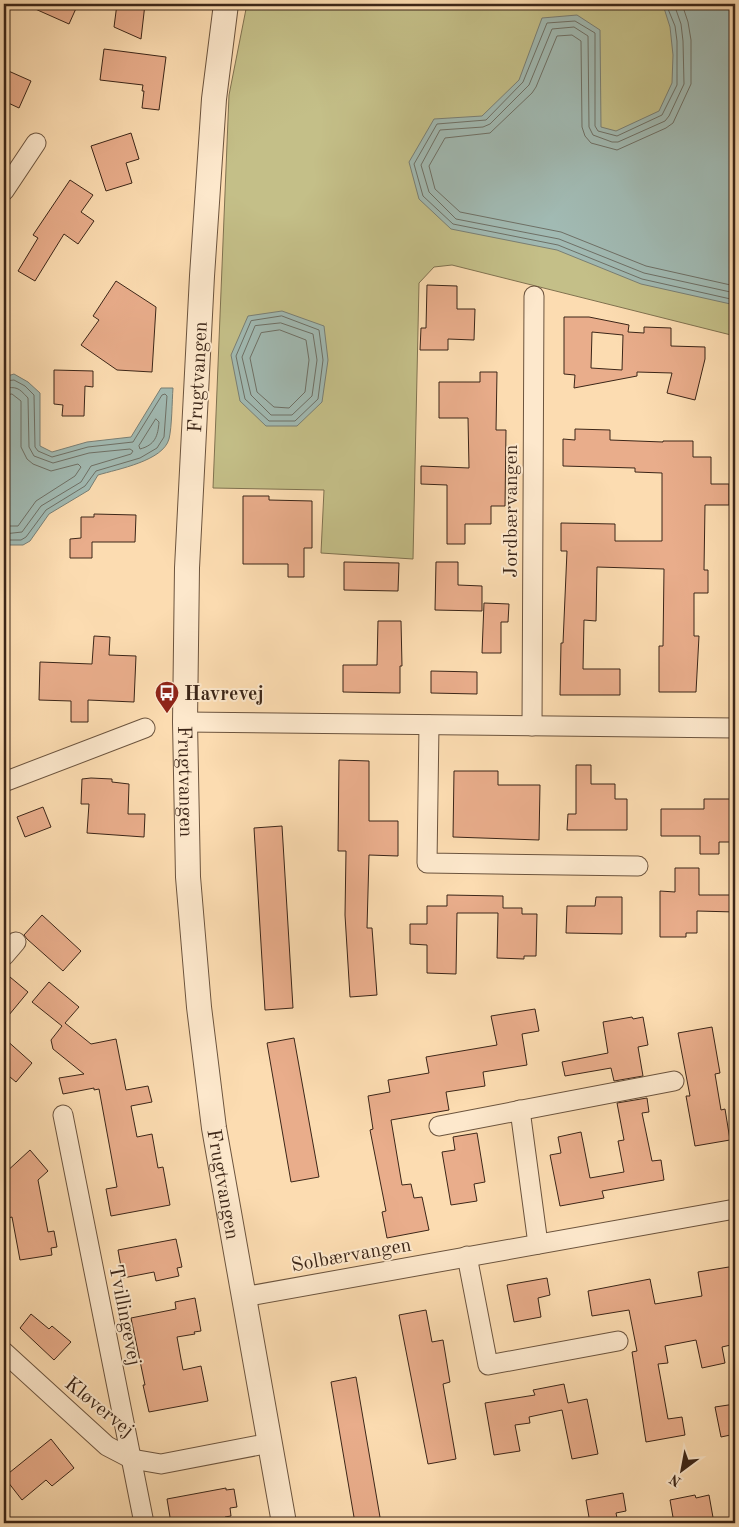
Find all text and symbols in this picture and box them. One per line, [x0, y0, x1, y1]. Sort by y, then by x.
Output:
street label: Frugtvangen [186, 321, 212, 433]
street label: Jordbærvangen [502, 444, 522, 578]
bus stop icon: Havrevej [154, 680, 180, 714]
place label: Havrevej [184, 685, 264, 705]
street label: Frugtvangen [173, 725, 195, 838]
street label: Frugtvangen [202, 1128, 242, 1241]
street label: Solbærvangen [290, 1236, 413, 1276]
street label: Tvillingevej [104, 1263, 144, 1368]
street label: Kløvervej [60, 1374, 137, 1441]
north arrow [656, 1444, 706, 1494]
text: N [667, 1471, 684, 1489]

